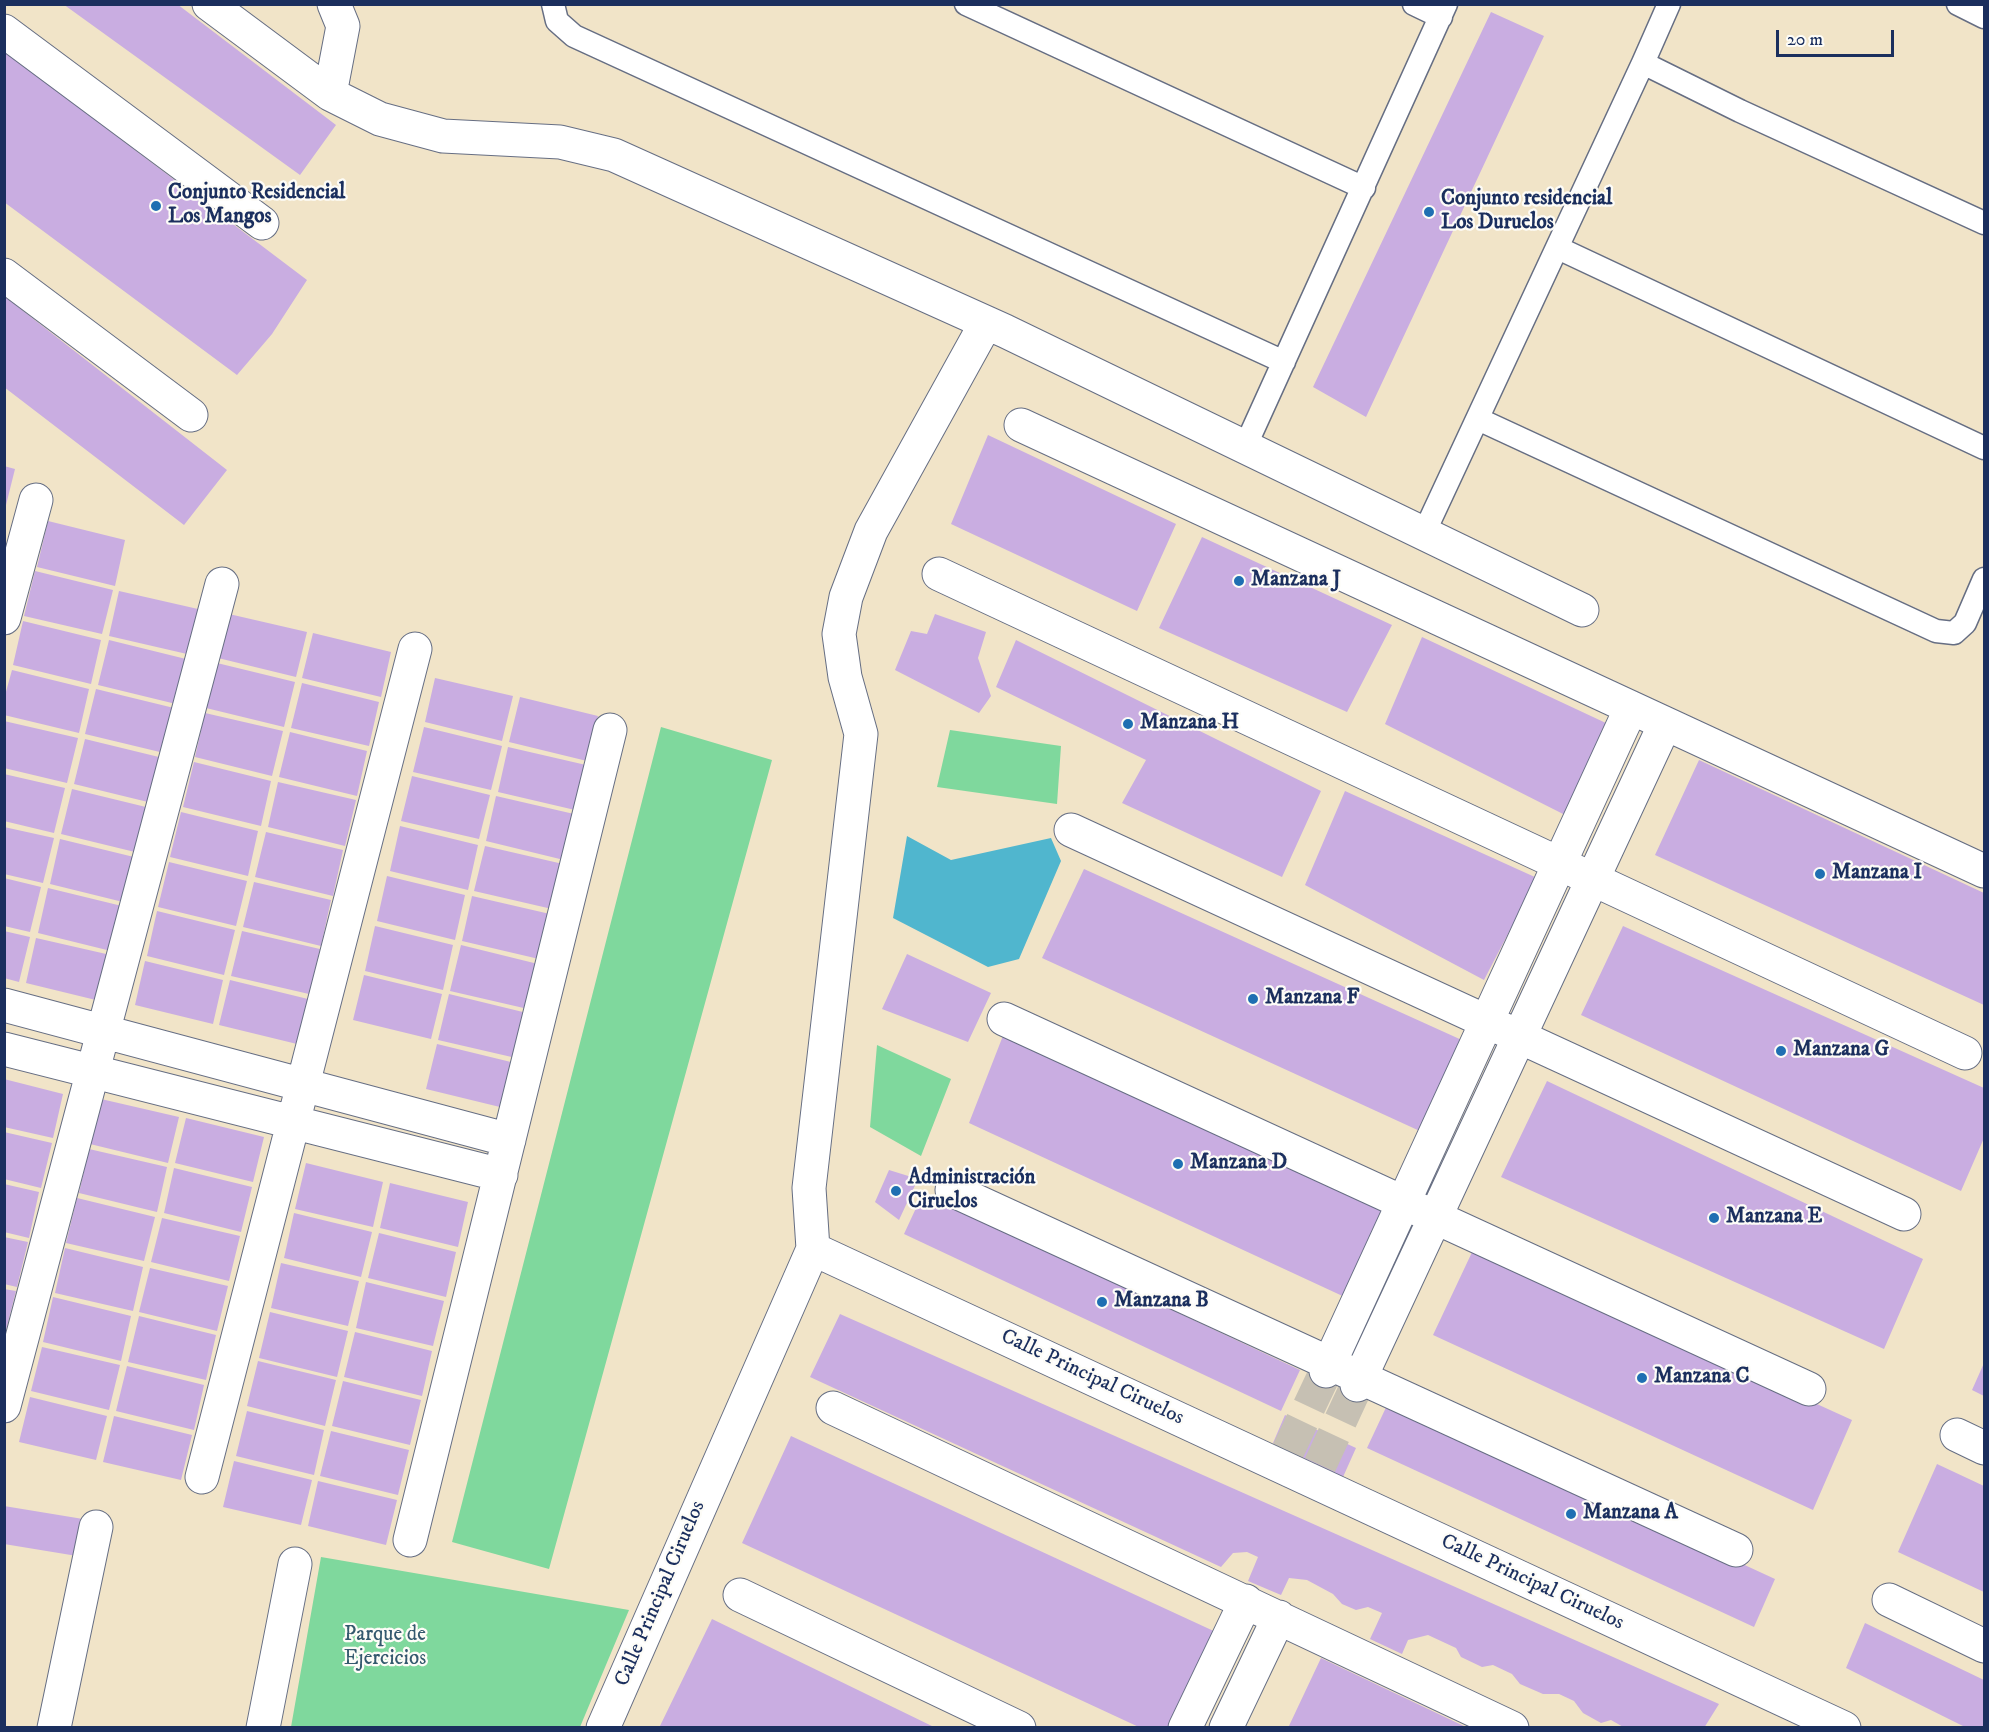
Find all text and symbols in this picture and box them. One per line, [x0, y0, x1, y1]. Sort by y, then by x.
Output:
scale bar [1779, 18, 1898, 56]
text: 20 m [1787, 29, 1823, 51]
place label: Conjunto Residencial Los Mangos [168, 181, 345, 231]
place label: Conjunto residencial Los Duruelos [1441, 187, 1612, 237]
marker: Conjunto Residencial Los Mangos [149, 199, 163, 213]
marker: Conjunto residencial Los Duruelos [1422, 205, 1436, 219]
place label: Manzana J [1251, 568, 1341, 594]
marker: Manzana J [1232, 574, 1246, 588]
place label: Manzana H [1140, 711, 1239, 737]
marker: Manzana H [1121, 717, 1135, 731]
place label: Manzana I [1832, 861, 1922, 887]
marker: Manzana I [1813, 867, 1827, 881]
place label: Manzana F [1265, 986, 1359, 1012]
marker: Manzana F [1246, 992, 1260, 1006]
place label: Manzana G [1793, 1038, 1889, 1064]
marker: Manzana G [1774, 1044, 1788, 1058]
place label: Manzana D [1190, 1151, 1287, 1177]
marker: Manzana D [1171, 1157, 1185, 1171]
place label: Administración Ciruelos [908, 1166, 1036, 1216]
marker: Administración Ciruelos [889, 1184, 903, 1198]
place label: Manzana E [1726, 1205, 1822, 1231]
marker: Manzana E [1707, 1211, 1721, 1225]
place label: Manzana B [1114, 1289, 1209, 1315]
marker: Manzana B [1095, 1295, 1109, 1309]
street label: Calle Principal Ciruelos [996, 1325, 1188, 1431]
place label: Manzana C [1654, 1365, 1749, 1391]
marker: Manzana C [1635, 1371, 1649, 1385]
street label: Calle Principal Ciruelos [611, 1497, 711, 1691]
place label: Manzana A [1583, 1501, 1678, 1527]
marker: Manzana A [1564, 1507, 1578, 1521]
street label: Calle Principal Ciruelos [1436, 1530, 1628, 1636]
park label: Parque de Ejercicios [344, 1623, 426, 1673]

